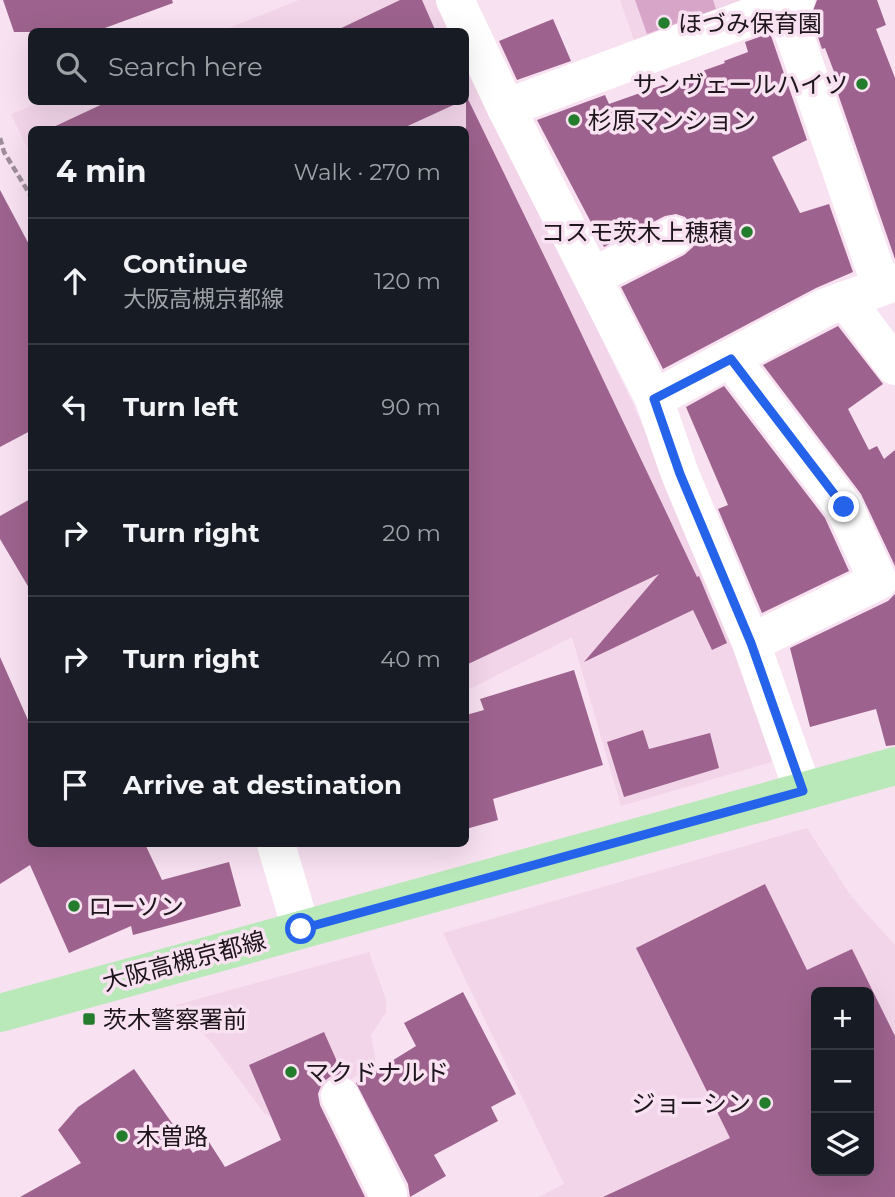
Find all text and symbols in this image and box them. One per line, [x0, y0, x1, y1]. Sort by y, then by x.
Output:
place label: ほづみ保育園 [678, 9, 822, 38]
marker: ほづみ保育園 [656, 15, 672, 31]
search box [28, 28, 469, 105]
icon: search [52, 48, 90, 86]
text: Search here [108, 51, 263, 83]
place label: サンヴェールハイツ [632, 70, 848, 99]
marker: サンヴェールハイツ [854, 76, 870, 92]
place label: 杉原マンション [588, 106, 756, 135]
marker: 杉原マンション [566, 112, 582, 128]
text: 4 min [56, 153, 146, 190]
text: Walk · 270 m [294, 158, 441, 186]
place label: コスモ茨木上穂積 [541, 218, 733, 247]
marker: コスモ茨木上穂積 [739, 224, 755, 240]
text: Continue [123, 248, 248, 280]
icon: ahead [56, 262, 94, 300]
text: 120 m [374, 267, 441, 295]
text: 大阪高槻京都線 [123, 285, 284, 313]
icon: left [56, 388, 94, 426]
text: Turn left [123, 391, 239, 423]
text: 90 m [381, 393, 441, 421]
route end [828, 491, 859, 522]
icon: right [56, 514, 94, 552]
text: Turn right [123, 517, 259, 549]
text: 20 m [382, 519, 441, 547]
icon: right [56, 640, 94, 678]
text: Turn right [123, 643, 259, 675]
text: 40 m [380, 645, 441, 673]
icon: arrive [56, 766, 94, 804]
text: Arrive at destination [123, 769, 402, 801]
place label: ローソン [88, 892, 184, 921]
marker: ローソン [66, 898, 82, 914]
route start [285, 913, 316, 944]
street label: 大阪高槻京都線 [99, 925, 269, 997]
map controls [811, 987, 874, 1176]
button: + [811, 987, 874, 1050]
place label: 茨木警察署前 [103, 1005, 247, 1034]
marker: 茨木警察署前 [81, 1011, 97, 1027]
button: − [811, 1050, 874, 1113]
place label: マクドナルド [305, 1058, 449, 1087]
marker: マクドナルド [283, 1064, 299, 1080]
place label: ジョーシン [631, 1089, 751, 1118]
marker: ジョーシン [757, 1095, 773, 1111]
button: layers [811, 1113, 874, 1176]
place label: 木曽路 [136, 1122, 208, 1151]
marker: 木曽路 [114, 1128, 130, 1144]

